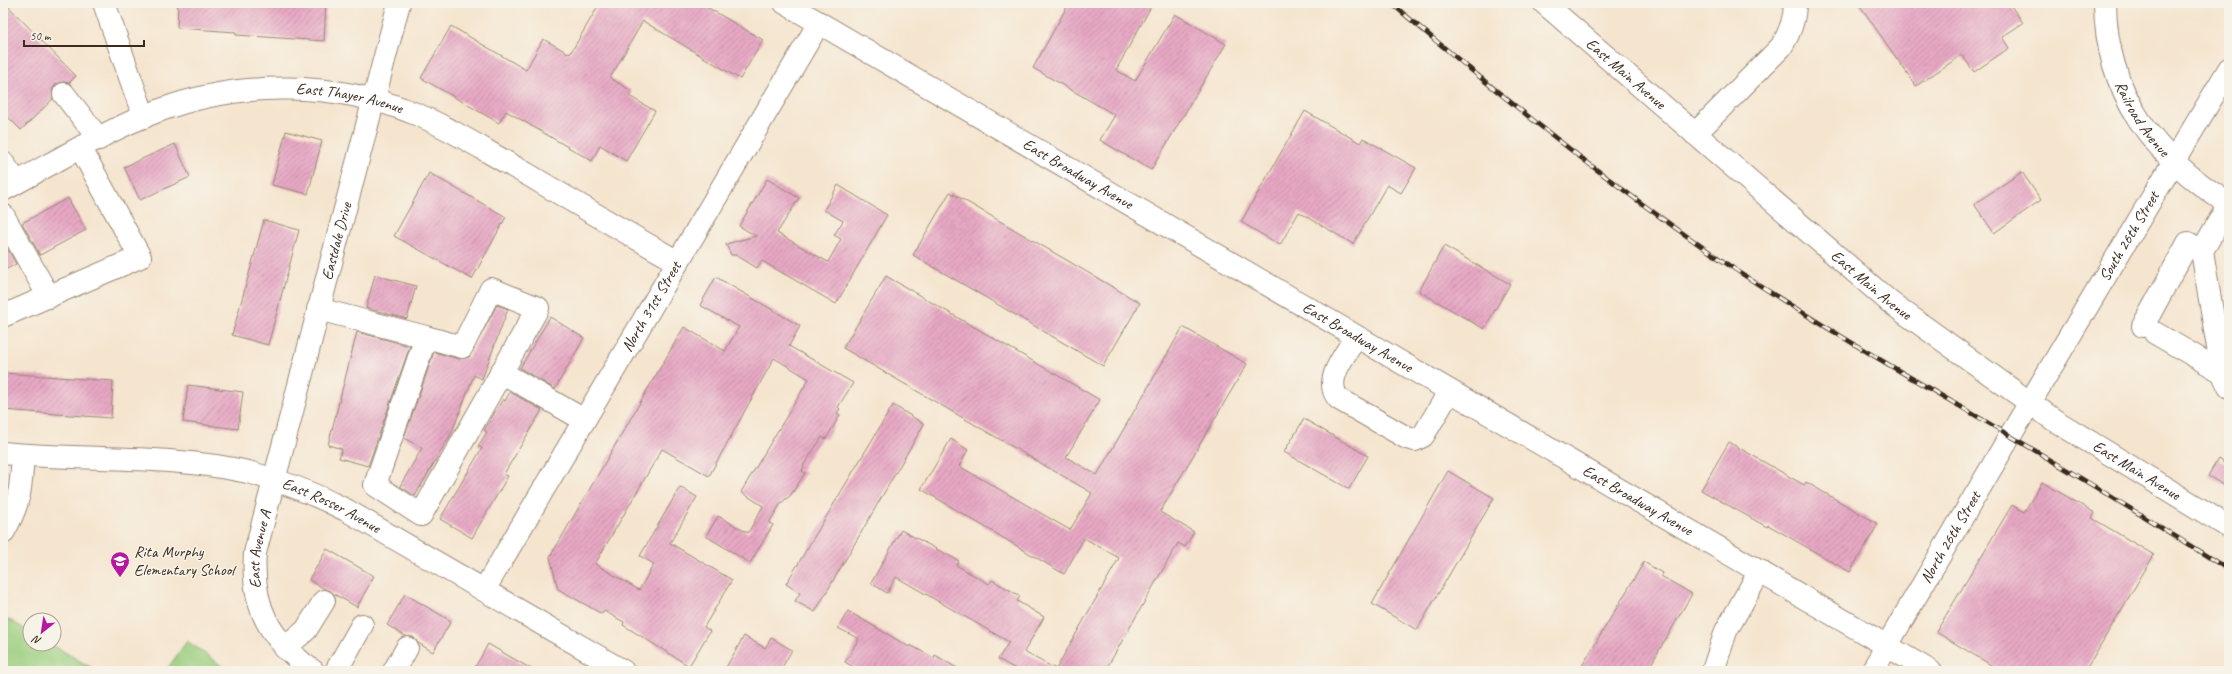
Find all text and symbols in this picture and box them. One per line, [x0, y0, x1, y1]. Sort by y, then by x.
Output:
scale bar [24, 22, 144, 48]
text: 50 m [30, 28, 52, 44]
street label: East Main Avenue [1582, 34, 1671, 115]
street label: Railroad Avenue [2110, 78, 2175, 162]
street label: East Thayer Avenue [296, 79, 407, 119]
street label: East Broadway Avenue [1019, 134, 1138, 215]
street label: South 26th Street [2095, 186, 2164, 285]
street label: Eastdale Drive [317, 199, 357, 282]
street label: East Main Avenue [1827, 246, 1917, 325]
street label: North 31st Street [617, 257, 687, 355]
street label: East Broadway Avenue [1299, 297, 1418, 378]
street label: East Main Avenue [2089, 436, 2185, 506]
street label: East Broadway Avenue [1579, 460, 1698, 541]
street label: East Rosser Avenue [280, 473, 386, 539]
street label: North 26th Street [1916, 486, 1986, 587]
street label: East Avenue A [244, 507, 276, 589]
place label: Rita Murphy Elementary School [134, 542, 237, 580]
school or university icon: Rita Murphy Elementary School [109, 550, 131, 578]
north arrow [22, 612, 62, 652]
text: N [29, 632, 43, 648]

